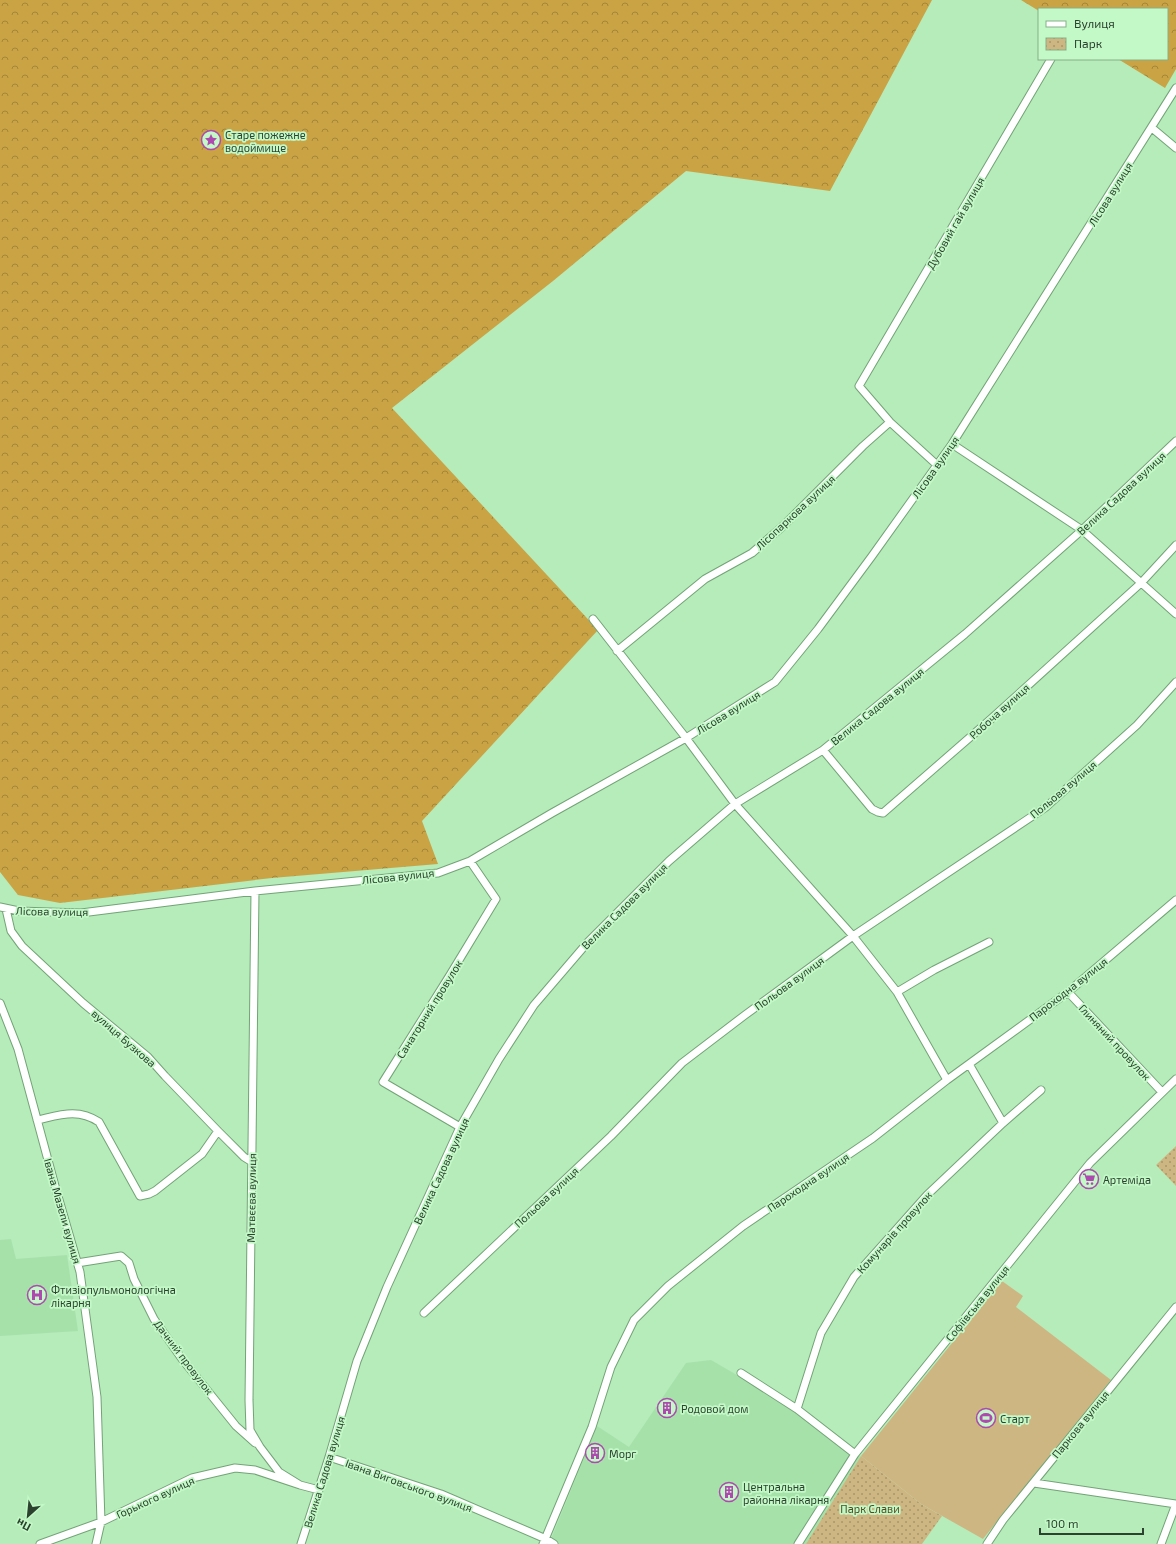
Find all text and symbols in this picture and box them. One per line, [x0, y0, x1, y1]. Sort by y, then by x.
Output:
legend [1038, 8, 1168, 60]
text: Вулиця [1074, 16, 1115, 31]
text: Парк [1074, 36, 1103, 50]
place label: Старе пожежне водоймище [225, 128, 306, 154]
place icon: Старе пожежне водоймище [200, 129, 222, 151]
street label: Лісова вулиця [1085, 160, 1136, 229]
street label: Дубовий гай вулиця [923, 175, 988, 272]
street label: Лісова вулиця [909, 433, 962, 501]
street label: Велика Садова вулиця [1074, 449, 1169, 538]
street label: Лісопаркова вулиця [753, 472, 838, 553]
street label: Велика Садова вулиця [828, 664, 927, 748]
street label: Робоча вулиця [966, 681, 1032, 742]
street label: Лісова вулиця [694, 687, 763, 738]
street label: Польова вулиця [1027, 757, 1100, 821]
street label: Велика Садова вулиця [578, 860, 670, 952]
street label: Лісова вулиця [361, 866, 435, 887]
street label: Лісова вулиця [15, 904, 89, 919]
street label: Польова вулиця [752, 953, 827, 1013]
street label: Пароходна вулиця [1026, 954, 1110, 1024]
street label: Санаторний провулок [393, 957, 465, 1061]
street label: Глиняний провулок [1076, 1001, 1154, 1083]
street label: вулиця Бузкова [88, 1006, 159, 1070]
street label: Велика Садова вулиця [411, 1116, 472, 1227]
street label: Пароходна вулиця [765, 1150, 852, 1215]
street label: Матвєєва вулиця [244, 1153, 259, 1243]
street label: Івана Мазепи вулиця [41, 1157, 84, 1265]
street label: Польова вулиця [511, 1164, 581, 1231]
supermarket icon: Артеміда [1078, 1168, 1100, 1190]
place label: Артеміда [1103, 1173, 1151, 1186]
street label: Комунарів провулок [854, 1188, 935, 1276]
street label: Софіївська вулиця [942, 1262, 1012, 1344]
place label: Фтизіопульмонологічна лікарня [51, 1283, 176, 1309]
hospital icon: Фтизіопульмонологічна лікарня [26, 1284, 48, 1306]
street label: Дачний провулок [151, 1317, 216, 1398]
street label: Паркова вулиця [1049, 1388, 1112, 1461]
building icon: Родовой дом [656, 1397, 678, 1419]
place label: Родовой дом [681, 1402, 748, 1415]
sports icon: Старт [975, 1407, 997, 1429]
place label: Старт [1000, 1412, 1030, 1425]
street label: Велика Садова вулиця [301, 1415, 348, 1530]
building icon: Морг [584, 1442, 606, 1464]
place label: Морг [609, 1447, 636, 1460]
street label: Івана Виговського вулиця [343, 1456, 474, 1515]
street label: Горького вулиця [114, 1473, 197, 1522]
place label: Центральна районна лікарня [743, 1480, 829, 1506]
building icon: Центральна районна лікарня [718, 1481, 740, 1503]
north arrow [8, 1496, 48, 1536]
park label: Парк Слави [840, 1502, 900, 1515]
scale bar [1040, 1510, 1143, 1536]
text: Пн [14, 1516, 33, 1534]
text: 100 m [1046, 1516, 1078, 1530]

